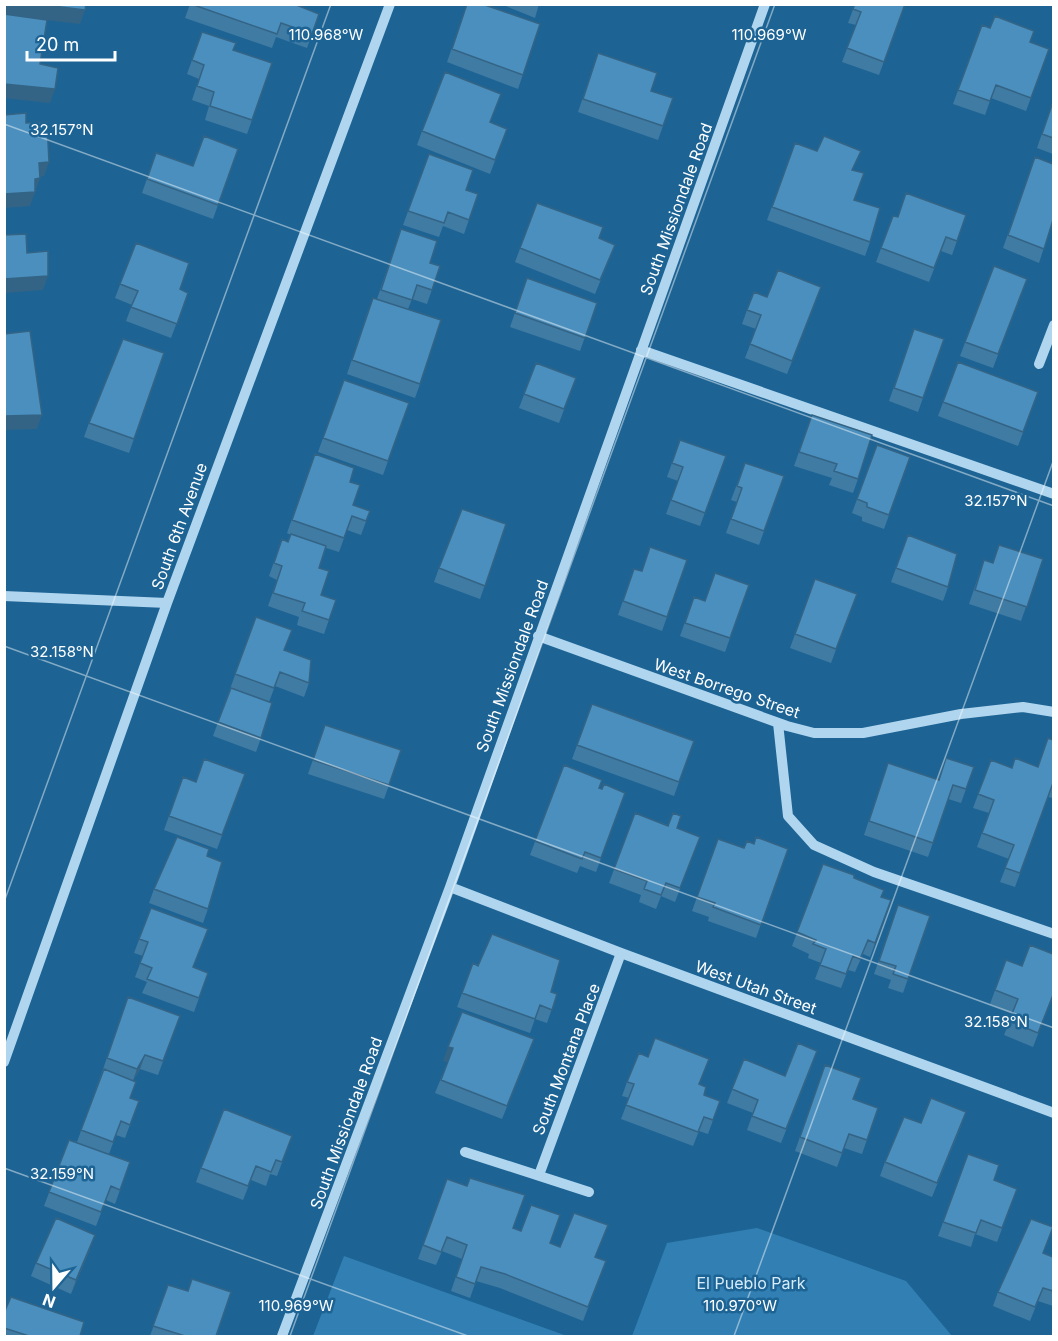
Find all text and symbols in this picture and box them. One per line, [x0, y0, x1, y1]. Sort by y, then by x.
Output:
scale bar [27, 24, 116, 62]
text: 110.968°W [289, 25, 364, 44]
text: 110.969°W [731, 25, 807, 44]
text: 20 m [36, 34, 79, 55]
text: 32.157°N [30, 120, 94, 139]
street label: South Missiondale Road [636, 120, 716, 298]
street label: South 6th Avenue [147, 460, 211, 592]
text: 32.157°N [964, 491, 1028, 510]
street label: South Missiondale Road [472, 577, 552, 755]
text: 32.158°N [30, 642, 94, 661]
street label: West Borrego Street [651, 654, 803, 722]
street label: West Utah Street [693, 956, 819, 1018]
street label: South Montana Place [528, 980, 604, 1138]
text: 32.158°N [964, 1012, 1028, 1031]
street label: South Missiondale Road [306, 1034, 386, 1212]
text: 32.159°N [30, 1164, 94, 1183]
north arrow [24, 1257, 84, 1317]
park label: El Pueblo Park [696, 1273, 806, 1293]
text: N [40, 1290, 58, 1313]
text: 110.969°W [258, 1296, 334, 1315]
text: 110.970°W [703, 1296, 777, 1315]

